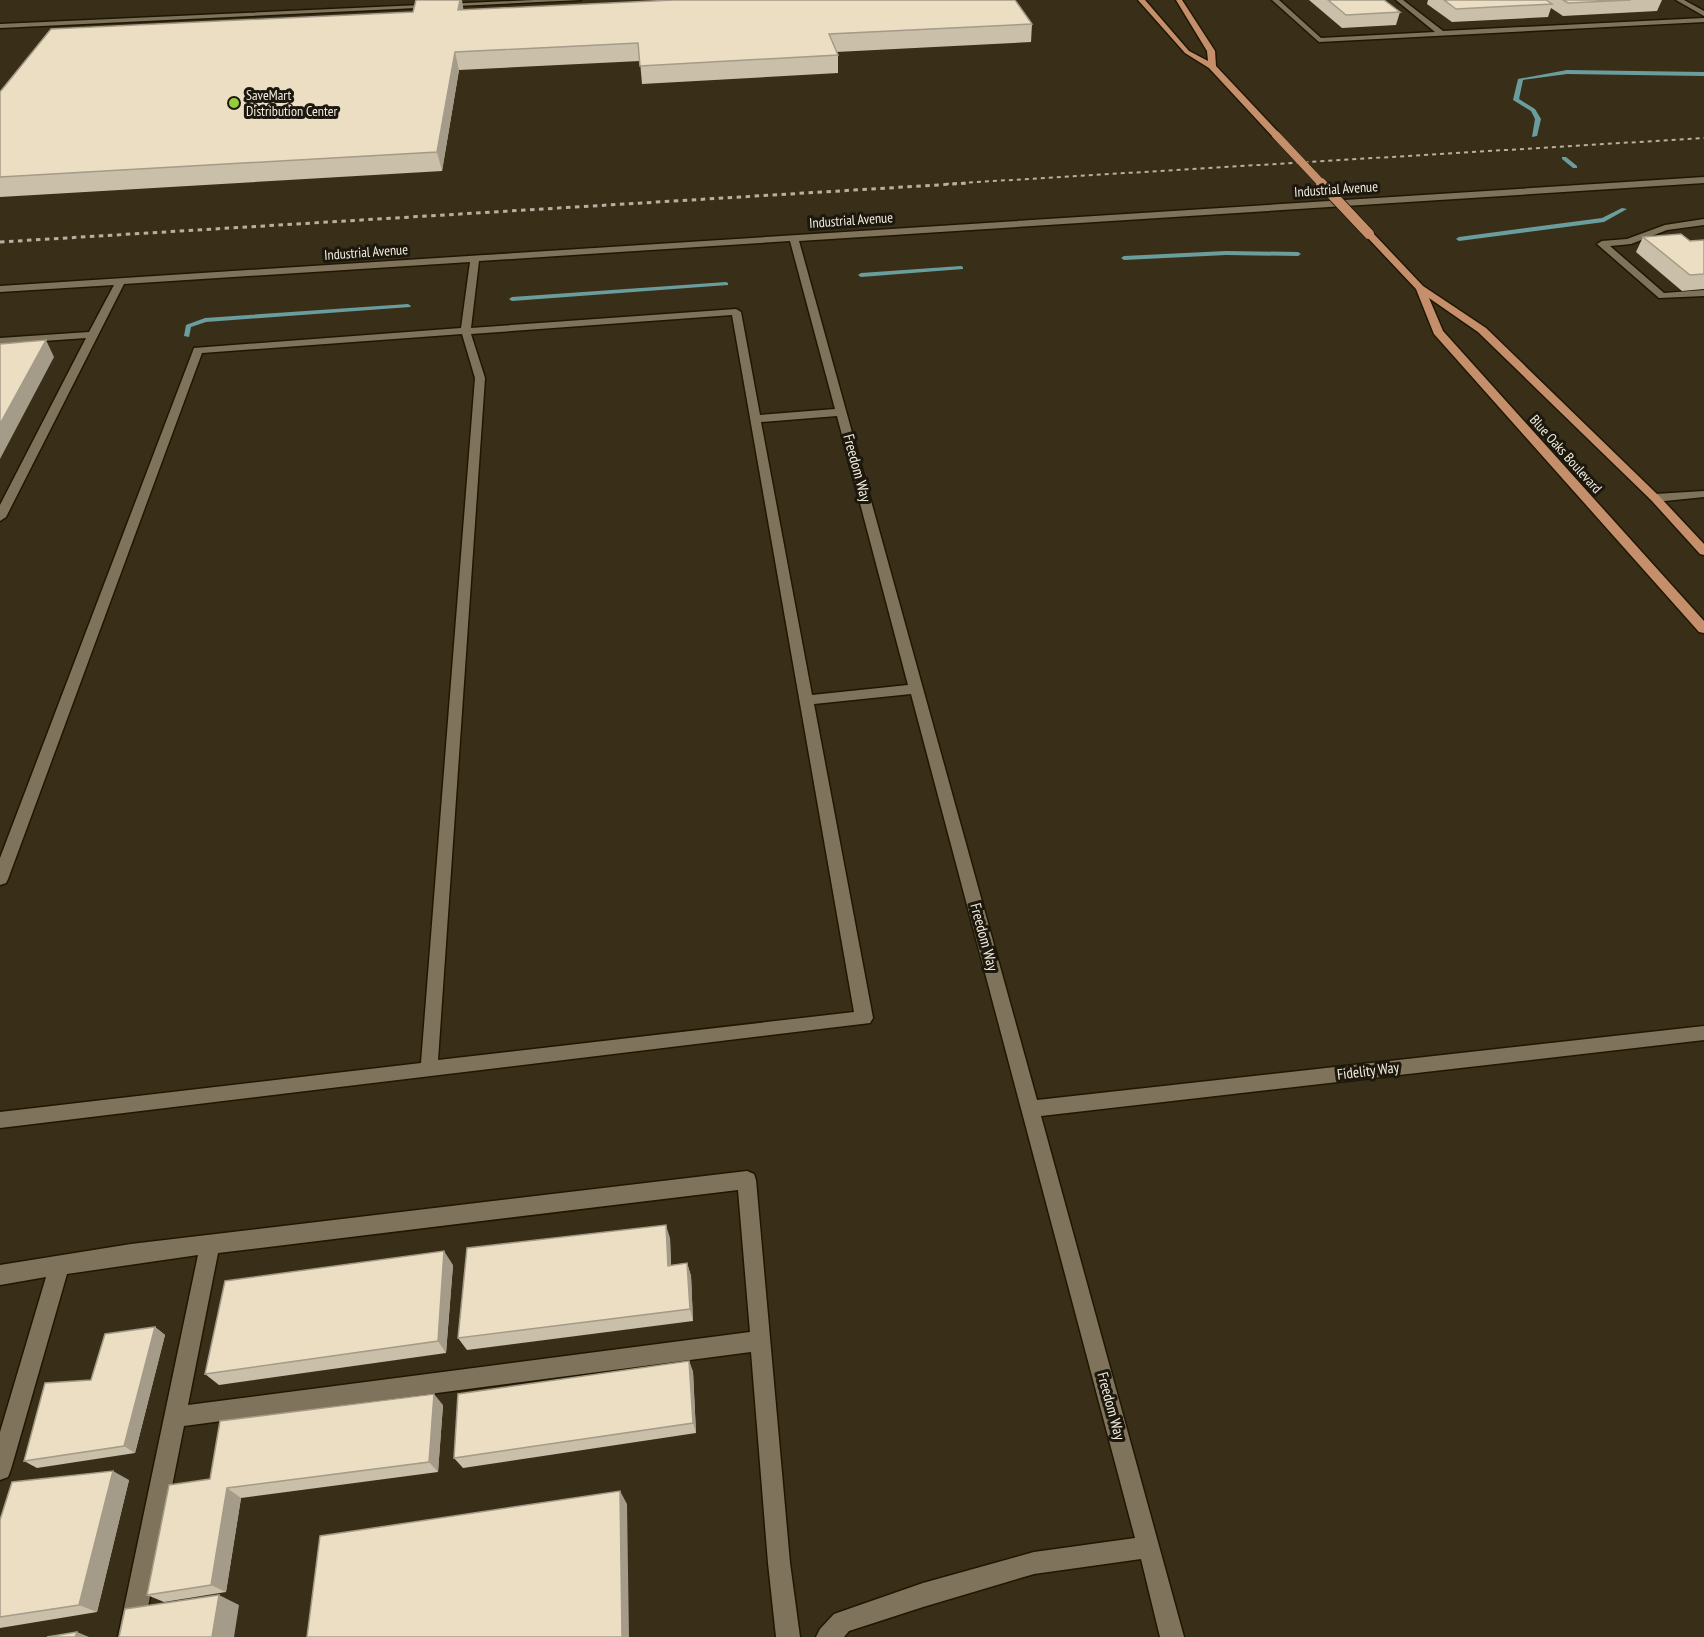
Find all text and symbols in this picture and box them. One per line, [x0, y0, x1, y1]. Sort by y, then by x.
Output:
place label: SaveMart Distribution Center [246, 86, 338, 120]
marker: SaveMart Distribution Center [227, 96, 241, 110]
street label: Industrial Avenue [1294, 177, 1379, 201]
street label: Industrial Avenue [809, 208, 894, 232]
street label: Industrial Avenue [324, 240, 409, 264]
street label: Blue Oaks Boulevard [1526, 411, 1606, 497]
street label: Freedom Way [839, 432, 876, 504]
street label: Freedom Way [966, 901, 1003, 973]
street label: Fidelity Way [1336, 1057, 1400, 1084]
street label: Freedom Way [1093, 1370, 1130, 1442]

